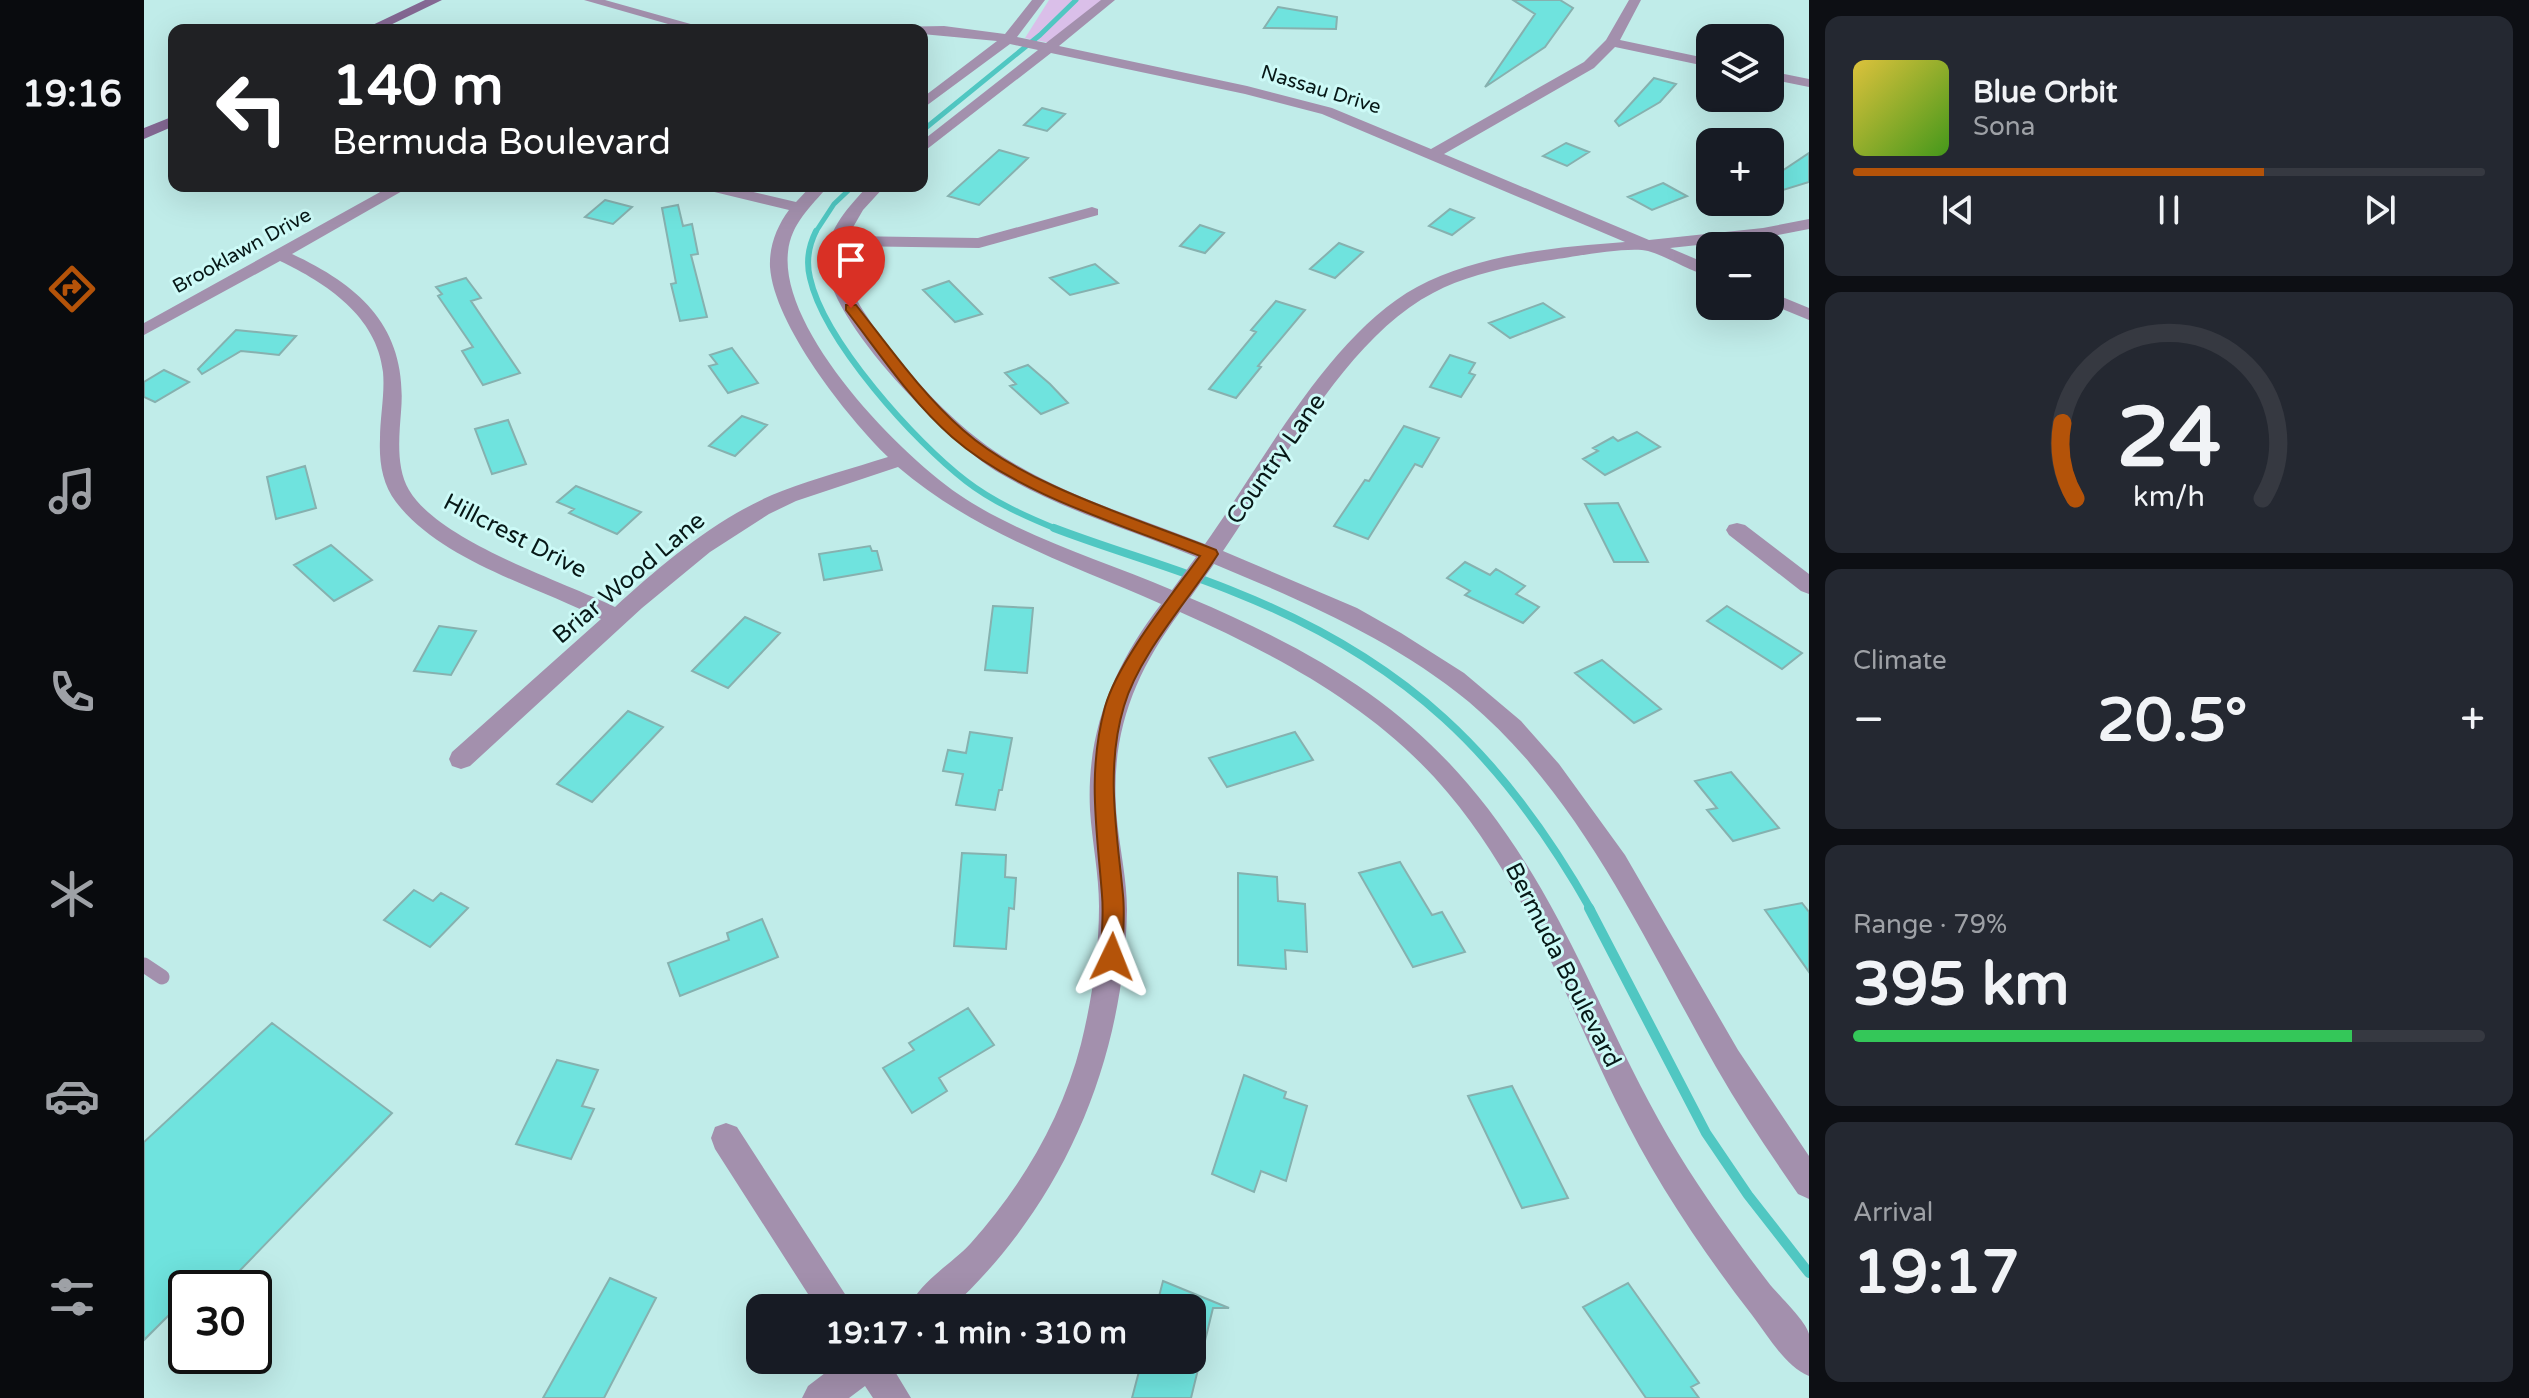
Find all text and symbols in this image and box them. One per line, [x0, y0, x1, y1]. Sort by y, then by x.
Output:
map controls [1696, 24, 1784, 320]
button: layers [1696, 24, 1784, 112]
text: 140 m [332, 53, 503, 120]
icon: left [200, 56, 304, 160]
street label: Nassau Drive [1258, 60, 1384, 120]
text: 19:16 [22, 73, 122, 116]
text: Blue Orbit [1973, 74, 2118, 111]
text: Sona [1973, 111, 2035, 142]
text: Bermuda Boulevard [332, 121, 671, 164]
button: + [1696, 128, 1784, 216]
icon: previous [1936, 188, 1980, 232]
icon: pause [2147, 188, 2191, 232]
icon: next [2358, 188, 2402, 232]
street label: Brooklawn Drive [168, 203, 316, 299]
pin [817, 226, 885, 308]
button: − [1696, 232, 1784, 320]
icon: arrive [829, 238, 873, 282]
icon: directions [44, 261, 100, 317]
street label: Country Lane [1220, 388, 1332, 530]
text: 24 [2117, 388, 2221, 488]
icon: music [44, 463, 100, 519]
text: km/h [2133, 480, 2205, 514]
street label: Hillcrest Drive [438, 487, 592, 585]
street label: Briar Wood Lane [547, 506, 711, 650]
text: Climate [1853, 645, 1947, 676]
icon: phone [44, 664, 100, 720]
text: 20.5° [2097, 685, 2247, 757]
text: − [1853, 694, 1884, 747]
text: + [2460, 694, 2485, 747]
street label: Bermuda Boulevard [1499, 858, 1627, 1072]
icon: climate [44, 866, 100, 922]
text: Range · 79% [1853, 909, 2007, 940]
position arrow [1070, 915, 1154, 999]
text: 395 km [1853, 949, 2069, 1021]
icon: car [44, 1068, 100, 1124]
text: Arrival [1853, 1197, 1933, 1228]
text: 19:17 [1853, 1237, 2019, 1309]
icon: filters [44, 1269, 100, 1325]
speed limit sign: 30 [168, 1270, 272, 1374]
text: 19:17 · 1 min · 310 m [825, 1315, 1127, 1352]

